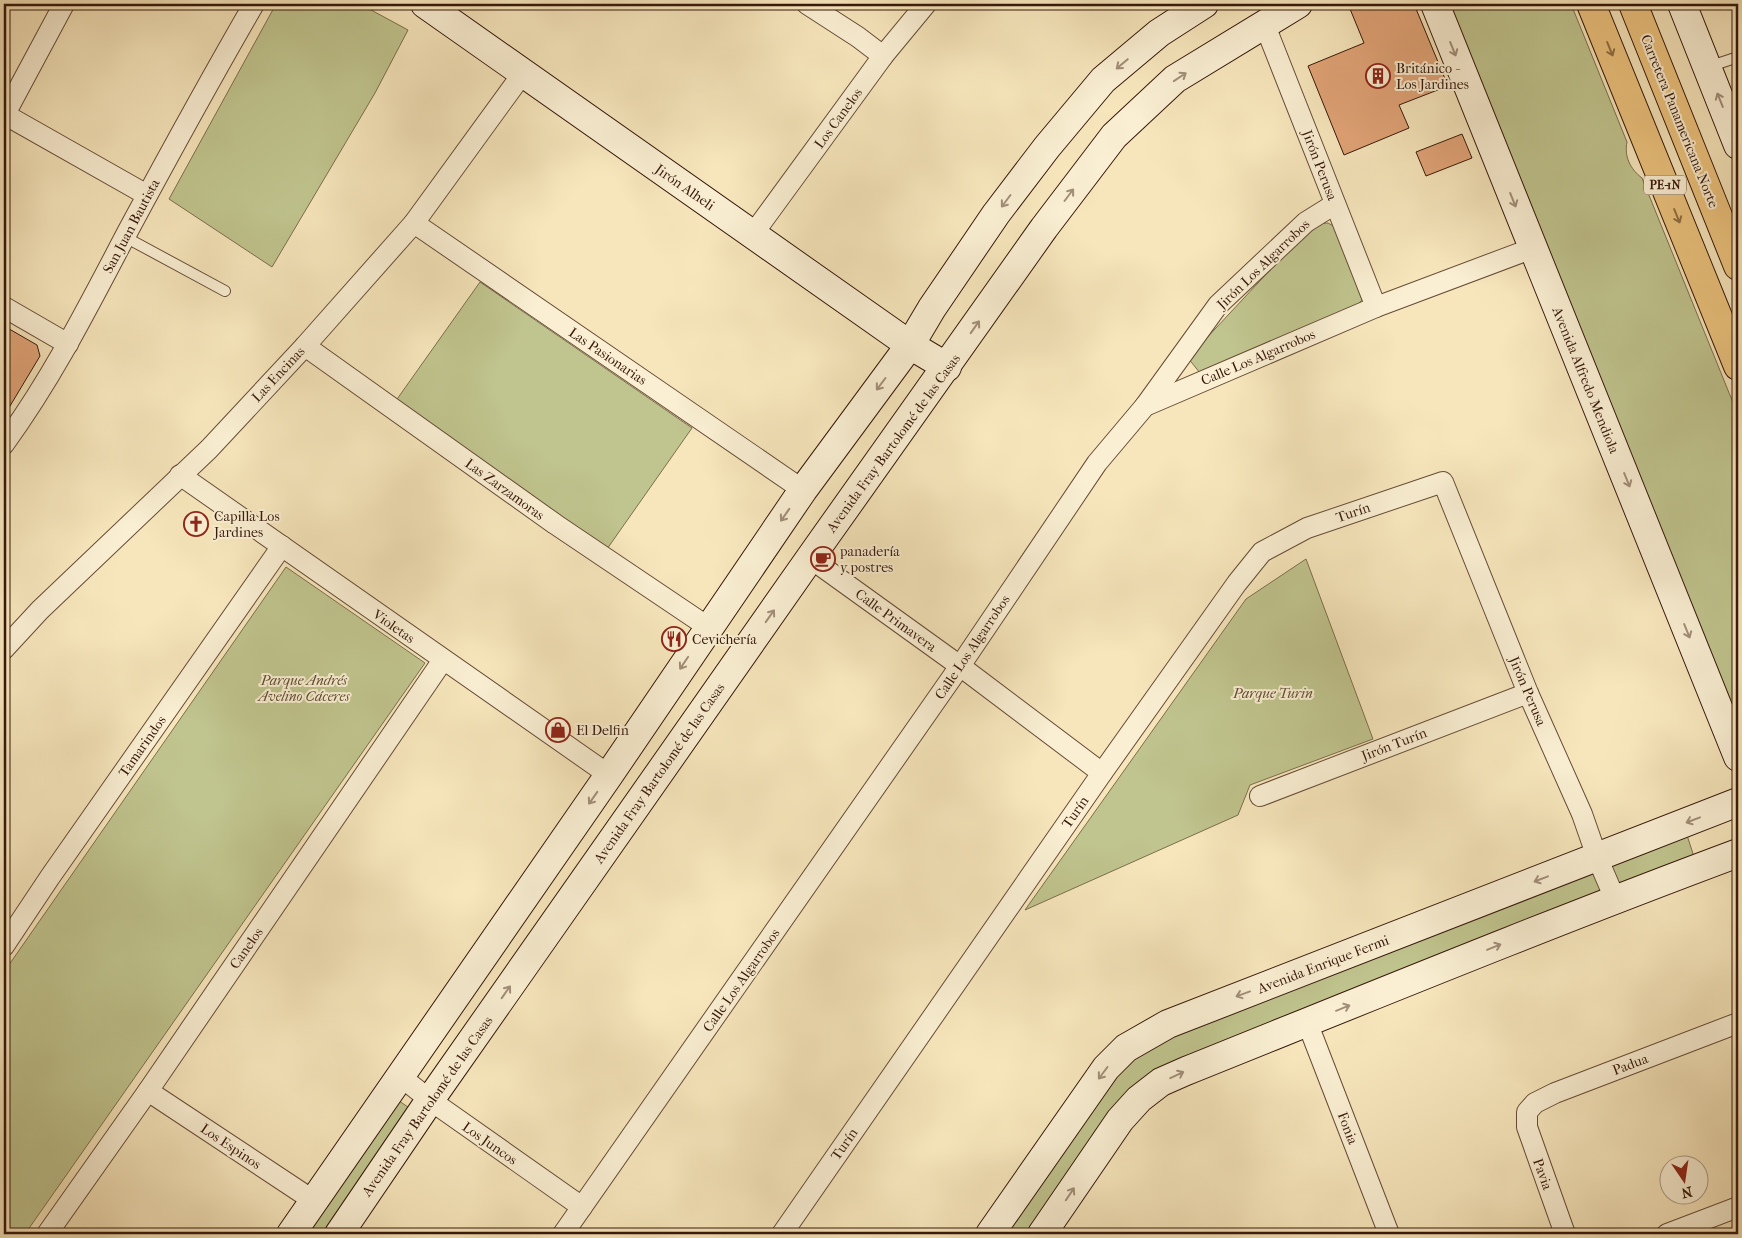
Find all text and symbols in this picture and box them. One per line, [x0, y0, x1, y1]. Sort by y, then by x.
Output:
street label: Carretera Panamericana Norte [1637, 32, 1722, 210]
one-way arrow [1449, 41, 1458, 56]
one-way arrow [1605, 41, 1615, 56]
one-way arrow [1116, 58, 1129, 69]
place label: Británico - Los Jardines [1396, 60, 1469, 93]
building icon: Británico - Los Jardines [1365, 63, 1391, 89]
one-way arrow [1173, 72, 1187, 82]
street label: Los Canelos [811, 85, 866, 152]
one-way arrow [1715, 93, 1725, 108]
street label: Jirón Perusa [1298, 127, 1341, 203]
street label: Jirón Alheli [651, 160, 718, 214]
street label: San Juan Bautista [99, 176, 164, 276]
road number: PE-1N [1644, 176, 1686, 194]
one-way arrow [1064, 189, 1075, 202]
one-way arrow [1509, 192, 1519, 207]
one-way arrow [1001, 194, 1011, 208]
one-way arrow [1673, 208, 1683, 223]
street label: Jirón Los Algarrobos [1213, 216, 1313, 314]
street label: Avenida Alfredo Mendiola [1548, 304, 1623, 456]
one-way arrow [970, 320, 980, 334]
street label: Las Pasionarias [565, 324, 650, 389]
street label: Calle Los Algarrobos [1198, 326, 1318, 389]
street label: Las Encinas [248, 343, 308, 406]
street label: Avenida Fray Bartolomé de las Casas [822, 351, 964, 537]
one-way arrow [876, 377, 886, 391]
street label: Las Zarzamoras [462, 455, 548, 524]
one-way arrow [1622, 472, 1632, 487]
street label: Turín [1334, 499, 1373, 526]
place label: Capilla Los Jardines [213, 508, 280, 541]
one-way arrow [780, 508, 790, 522]
church icon: Capilla Los Jardines [183, 511, 209, 537]
place label: panadería y postres [839, 543, 900, 576]
cafe icon: panadería y postres [810, 546, 836, 572]
street label: Calle Primavera [852, 585, 940, 656]
street label: Calle Los Algarrobos [931, 592, 1014, 703]
street label: Violetas [369, 605, 418, 647]
one-way arrow [765, 609, 775, 623]
one-way arrow [1683, 623, 1693, 638]
restaurant icon: Cevichería [661, 626, 687, 652]
place label: Cevichería [692, 631, 757, 648]
street label: Jirón Perusa [1505, 653, 1550, 729]
one-way arrow [679, 656, 689, 670]
park label: Parque Andrés Avelino Cáceres [256, 672, 350, 705]
street label: Avenida Fray Bartolomé de las Casas [590, 680, 728, 868]
park label: Parque Turin [1232, 685, 1313, 702]
street label: Tamarindos [115, 712, 170, 780]
shop icon: El Delfin [545, 717, 571, 743]
place label: El Delfin [576, 722, 629, 739]
street label: Jirón Turín [1358, 724, 1429, 765]
one-way arrow [588, 791, 598, 805]
street label: Turín [1058, 793, 1092, 832]
one-way arrow [1686, 816, 1701, 825]
one-way arrow [1534, 875, 1549, 884]
street label: Canelos [226, 924, 267, 972]
street label: Calle Los Algarrobos [699, 925, 784, 1035]
street label: Avenida Enrique Fermi [1254, 932, 1391, 998]
one-way arrow [1486, 941, 1501, 951]
one-way arrow [500, 986, 511, 999]
one-way arrow [1236, 990, 1251, 999]
one-way arrow [1336, 1002, 1351, 1011]
street label: Avenida Fray Bartolomé de las Casas [358, 1013, 496, 1201]
street label: Padua [1610, 1050, 1651, 1079]
one-way arrow [1098, 1066, 1109, 1079]
one-way arrow [1169, 1070, 1184, 1080]
street label: Fonia [1334, 1110, 1362, 1147]
street label: Los Juncos [459, 1118, 520, 1169]
street label: Los Espinos [197, 1120, 264, 1173]
street label: Turín [827, 1125, 861, 1164]
street label: Pavia [1529, 1156, 1556, 1193]
north arrow [1660, 1156, 1710, 1206]
text: N [1679, 1183, 1694, 1202]
one-way arrow [1065, 1187, 1075, 1201]

